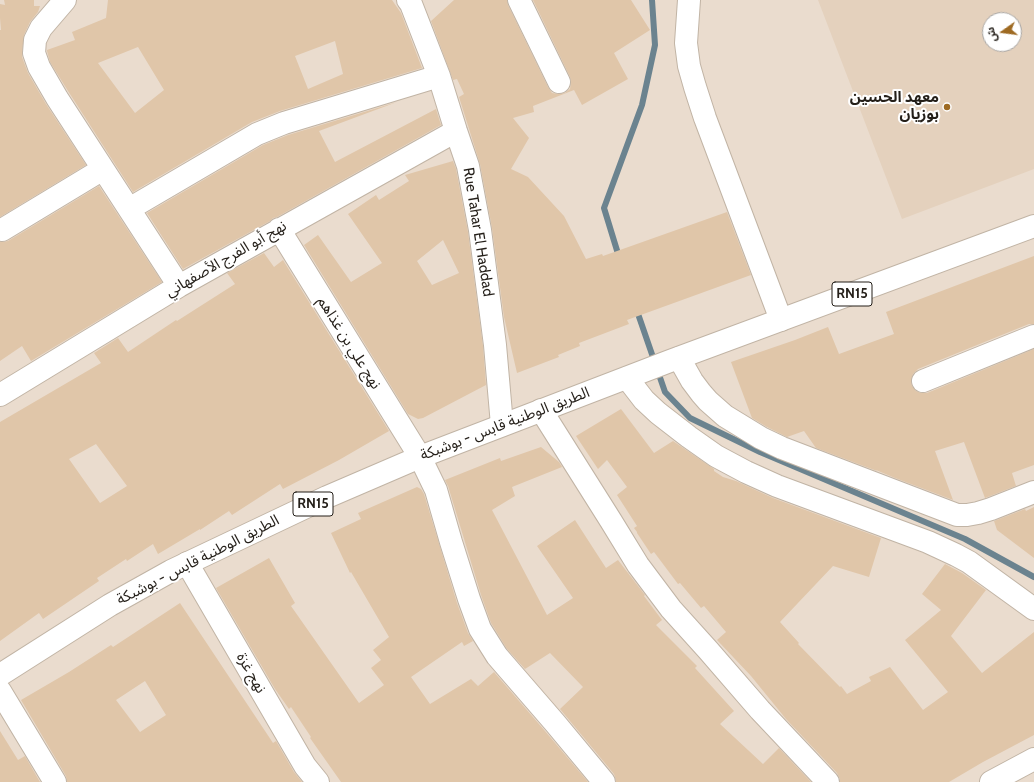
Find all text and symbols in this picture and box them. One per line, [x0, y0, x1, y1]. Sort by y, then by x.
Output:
north arrow [982, 12, 1022, 52]
text: ش [983, 26, 1000, 44]
place label: معهد الحسين بوزيان [850, 89, 939, 124]
marker: معهد الحسين بوزيان [942, 102, 952, 112]
street label: Rue Tahar El Haddad [459, 166, 497, 298]
street label: نهج أبو الفرج الأصفهاني [162, 217, 290, 301]
road number: RN15 [832, 282, 872, 306]
street label: نهج علي بن غذاهم [313, 293, 385, 393]
street label: الطريق الوطنية قابس - بوشبكة [418, 383, 592, 465]
road number: RN15 [293, 492, 333, 516]
street label: الطريق الوطنية قابس - بوشبكة [114, 511, 282, 609]
street label: نهج غزة [232, 650, 270, 696]

